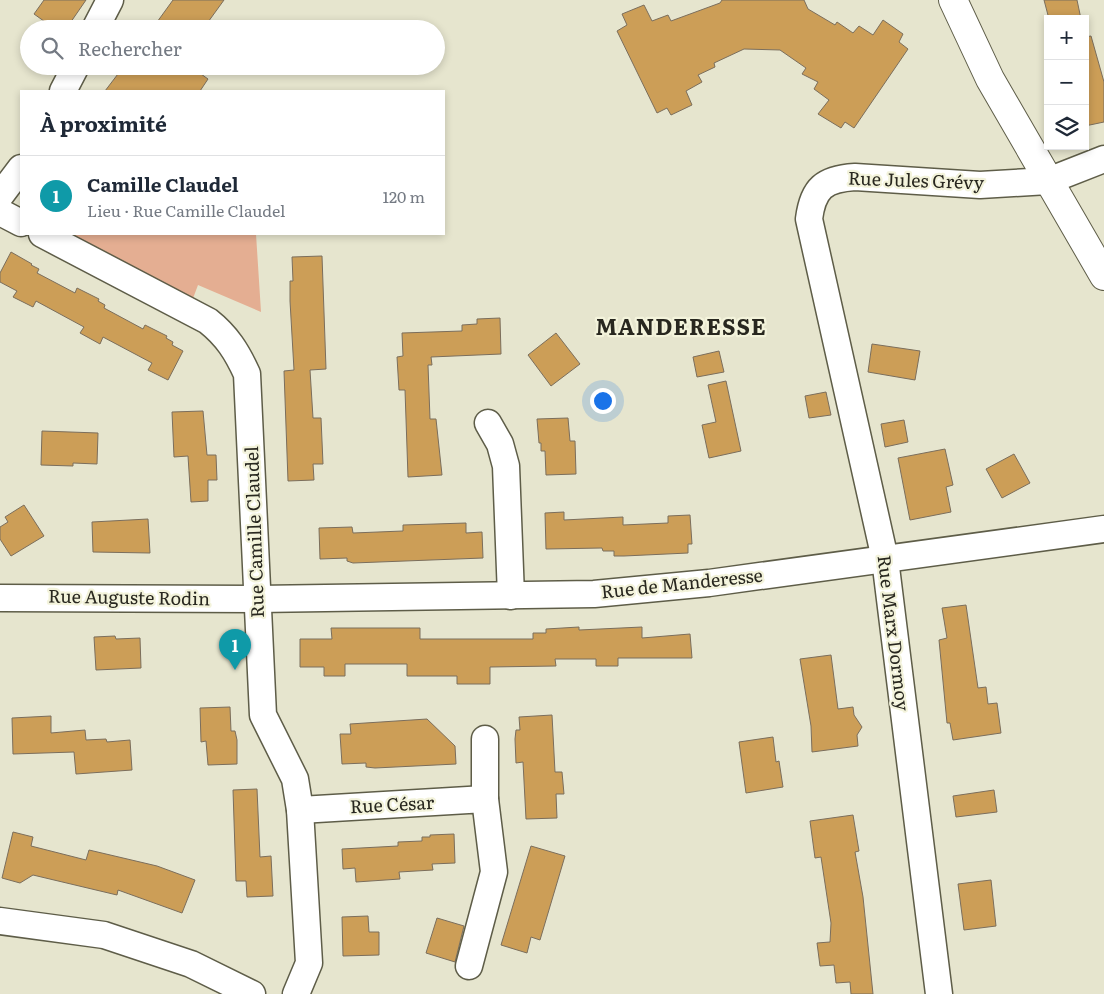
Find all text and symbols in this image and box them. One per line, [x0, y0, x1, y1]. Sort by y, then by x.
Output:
map controls [1044, 15, 1089, 150]
button: + [1044, 15, 1089, 60]
search box [20, 20, 445, 75]
icon: search [38, 34, 66, 62]
text: Rechercher [78, 34, 182, 62]
button: − [1044, 60, 1089, 105]
button: layers [1044, 105, 1089, 150]
text: À proximité [40, 107, 167, 138]
street label: Rue Jules Grévy [848, 164, 985, 195]
text: Camille Claudel [87, 170, 239, 198]
text: 1 [53, 184, 59, 208]
text: 120 m [382, 184, 425, 208]
text: Lieu · Rue Camille Claudel [87, 198, 285, 222]
district label: MANDERESSE [595, 309, 767, 342]
your location [590, 388, 616, 414]
street label: Rue Camille Claudel [237, 446, 270, 618]
street label: Rue Marx Dormoy [872, 553, 918, 713]
street label: Rue de Manderesse [600, 561, 764, 604]
street label: Rue Auguste Rodin [48, 582, 210, 611]
pin: 1 [219, 629, 251, 670]
street label: Rue César [349, 788, 435, 819]

